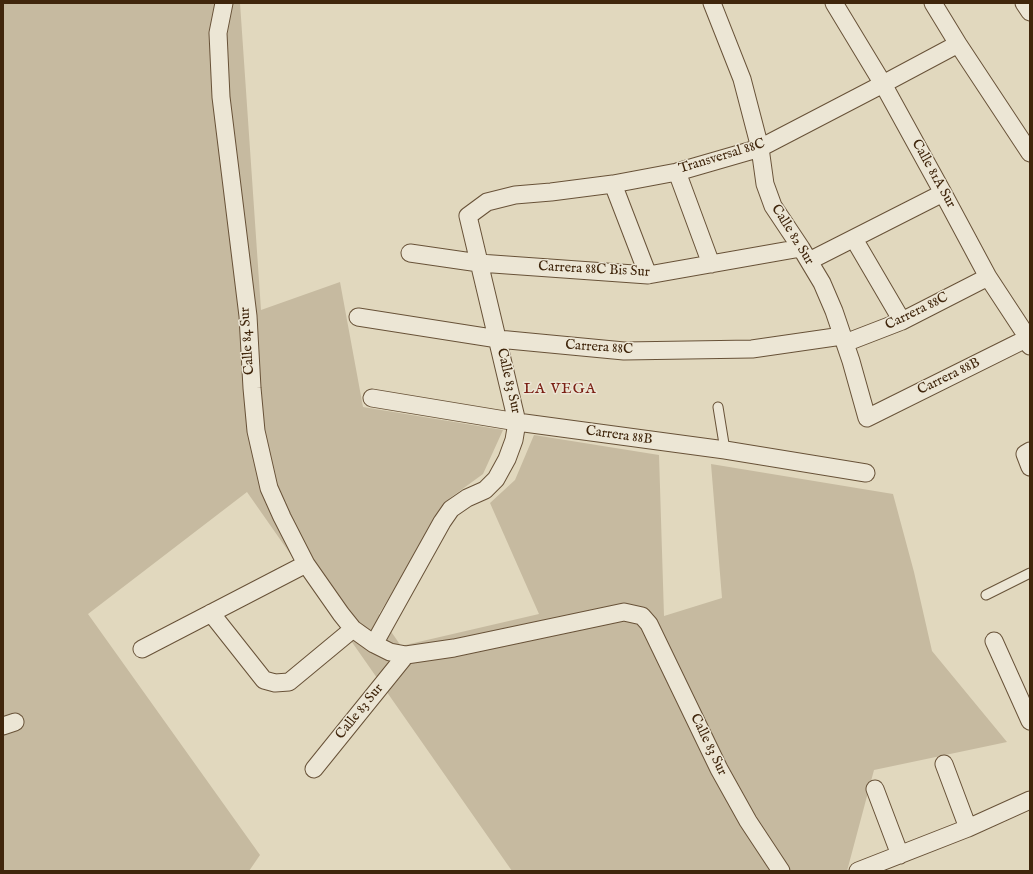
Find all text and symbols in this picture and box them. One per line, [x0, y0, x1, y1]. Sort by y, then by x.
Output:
street label: Transversal 88C [677, 136, 767, 178]
street label: Calle 81A Sur [907, 137, 959, 211]
street label: Calle 82 Sur [767, 202, 817, 268]
street label: Carrera 88C Bis Sur [538, 259, 650, 281]
street label: Carrera 88C [883, 290, 951, 334]
street label: Calle 84 Sur [237, 306, 259, 376]
street label: Carrera 88C [564, 337, 634, 359]
street label: Calle 83 Sur [492, 347, 524, 415]
street label: Carrera 88B [915, 355, 983, 399]
district label: LA VEGA [523, 381, 597, 399]
street label: Carrera 88B [585, 423, 653, 449]
street label: Calle 83 Sur [333, 681, 387, 743]
street label: Calle 83 Sur [686, 711, 730, 779]

